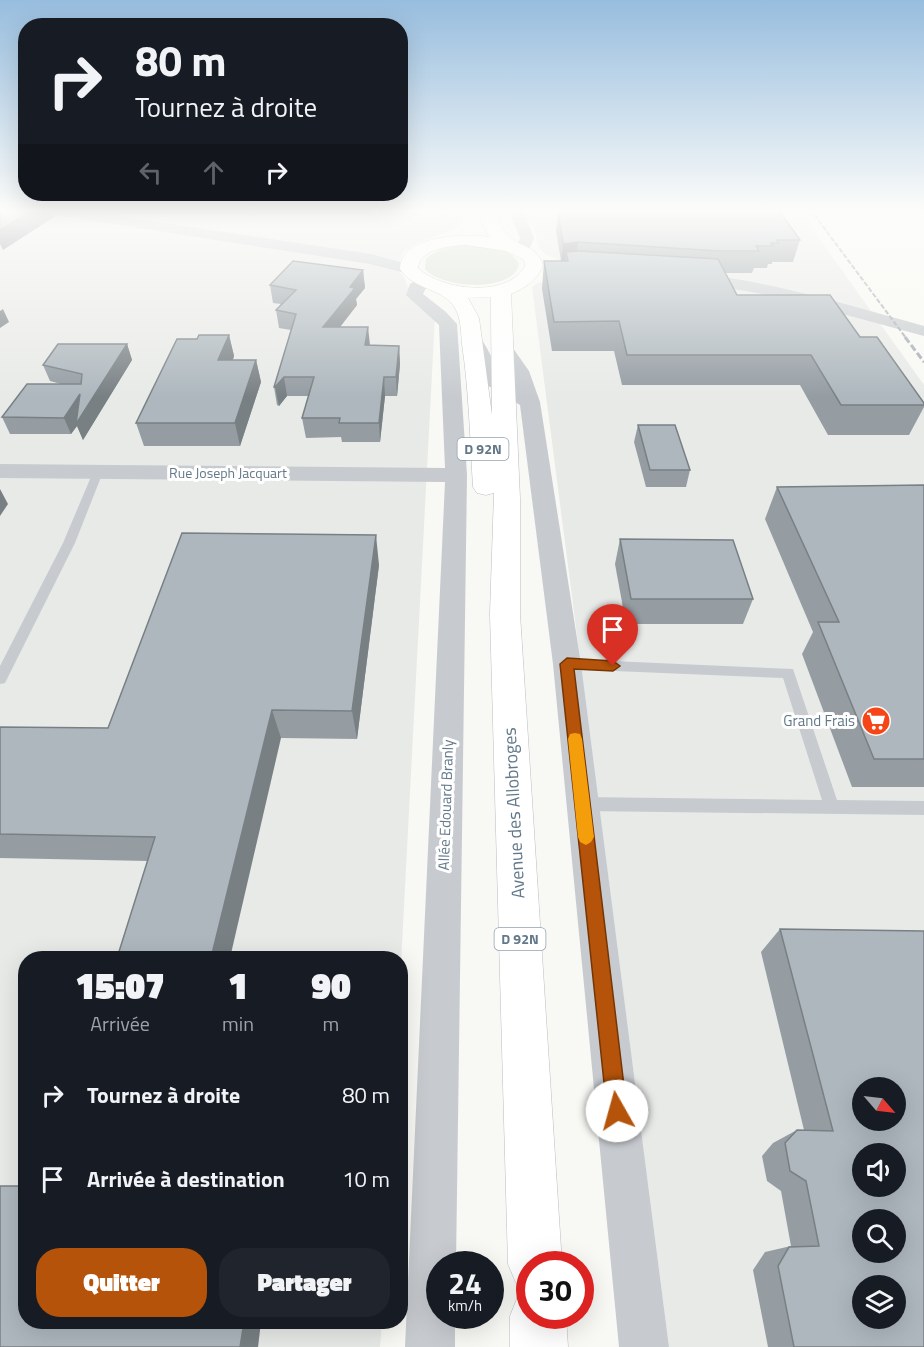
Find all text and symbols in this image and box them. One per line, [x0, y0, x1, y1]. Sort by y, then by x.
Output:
text: 80 m [135, 28, 227, 92]
icon: right [36, 42, 114, 120]
text: Tournez à droite [135, 86, 317, 127]
icon: left [134, 156, 167, 189]
icon: ahead [197, 156, 230, 189]
icon: right [260, 156, 293, 189]
road number: D 92N [458, 438, 508, 460]
street label: Rue Joseph Jacquart [169, 462, 287, 483]
pin [587, 604, 638, 666]
icon: arrive [596, 613, 629, 646]
supermarket icon: Grand Frais [860, 705, 892, 737]
place label: Grand Frais [783, 709, 855, 732]
street label: Avenue des Allobroges [496, 727, 531, 899]
street label: Allée Edouard Branly [432, 739, 459, 871]
road number: D 92N [494, 928, 546, 950]
text: 15:07 [75, 958, 165, 1013]
text: 1 [228, 958, 248, 1013]
text: 90 [311, 958, 351, 1013]
text: Arrivée [90, 1008, 150, 1039]
text: min [222, 1008, 254, 1039]
text: m [323, 1008, 339, 1039]
north arrow [852, 1077, 906, 1131]
map controls [852, 1077, 906, 1329]
text: Tournez à droite [87, 1078, 240, 1112]
text: 80 m [342, 1078, 390, 1112]
icon: right [36, 1079, 69, 1112]
position arrow [585, 1079, 649, 1143]
button: sound [852, 1143, 906, 1197]
text: Arrivée à destination [87, 1162, 285, 1196]
text: 10 m [342, 1162, 390, 1196]
icon: arrive [36, 1163, 69, 1196]
button: search [852, 1209, 906, 1263]
button: Quitter [36, 1248, 207, 1317]
button: Partager [219, 1248, 390, 1317]
speed limit sign: 30 [516, 1251, 594, 1329]
text: 24 [448, 1260, 482, 1306]
button: layers [852, 1275, 906, 1329]
text: km/h [448, 1294, 482, 1317]

